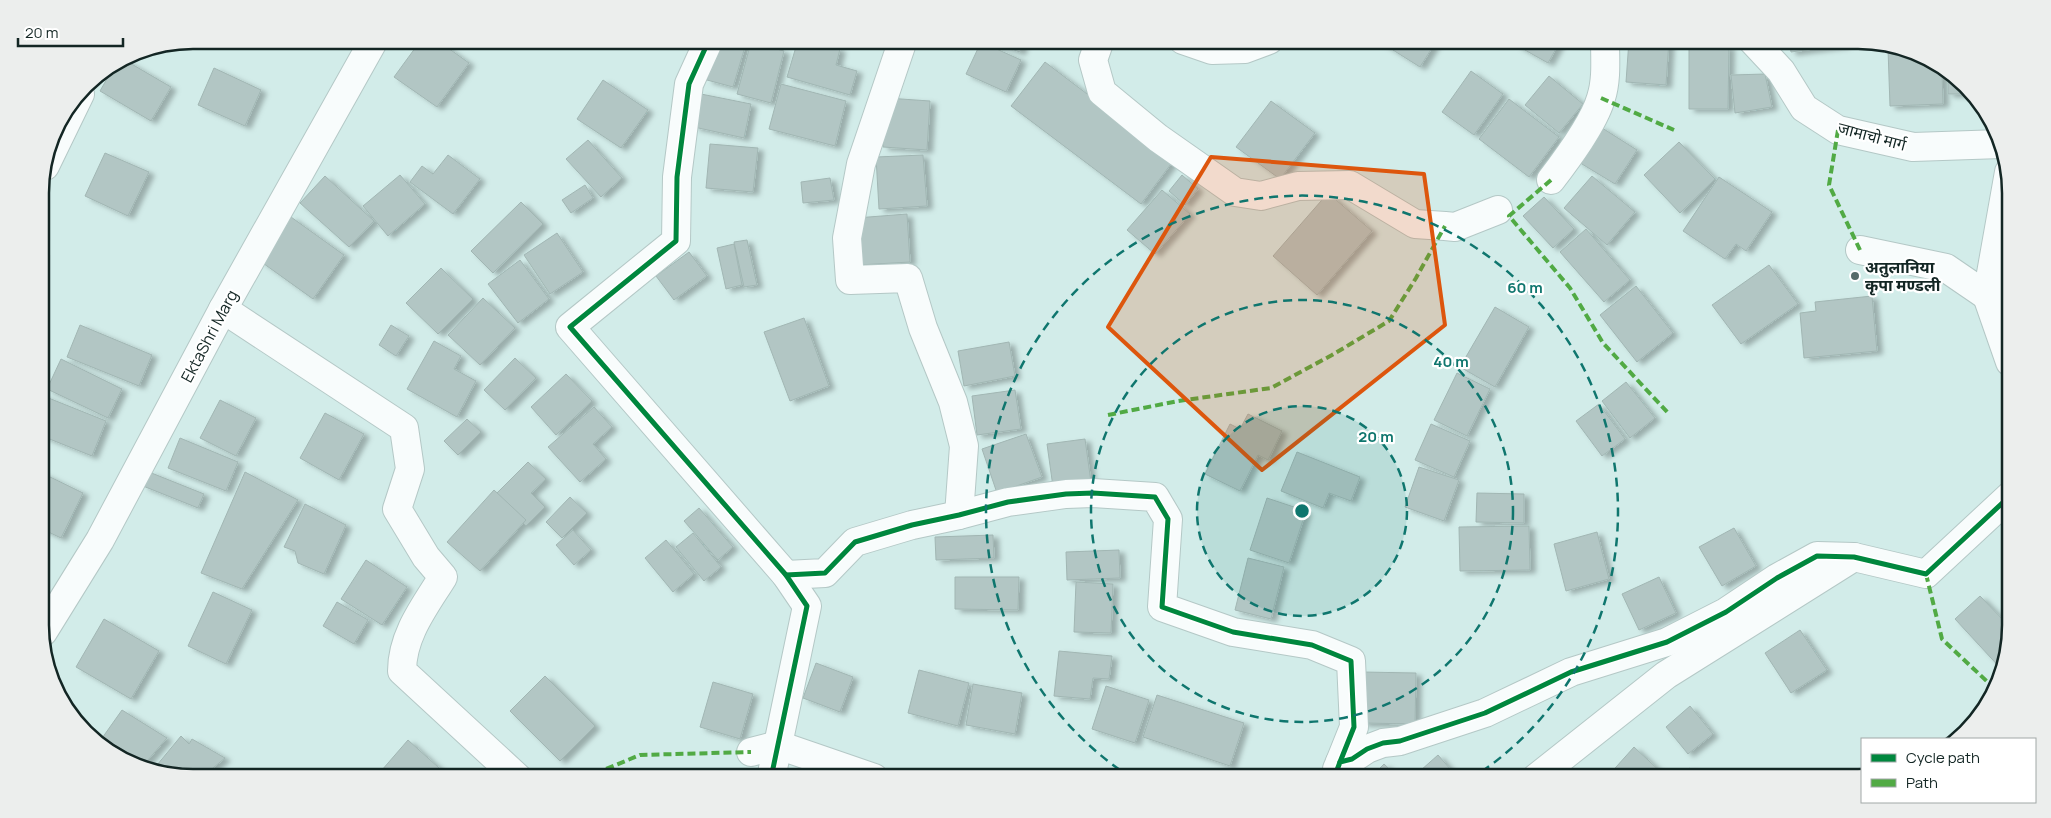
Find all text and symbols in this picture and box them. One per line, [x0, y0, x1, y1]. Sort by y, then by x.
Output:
scale bar [18, 15, 122, 47]
text: 20 m [25, 22, 58, 43]
street label: जामाचो मार्ग [1835, 116, 1910, 156]
place label: अतुलानिया कृपा मण्डली [1865, 256, 1941, 296]
marker: अतुलानिया कृपा मण्डली [1849, 270, 1861, 282]
text: 60 m [1507, 277, 1543, 298]
street label: EktaShri Marg [175, 286, 243, 386]
text: 40 m [1433, 351, 1469, 372]
text: 20 m [1358, 426, 1394, 447]
centre of rings [1293, 502, 1311, 520]
legend [1861, 738, 2036, 803]
text: Cycle path [1906, 747, 1980, 768]
text: Path [1906, 772, 1938, 793]

